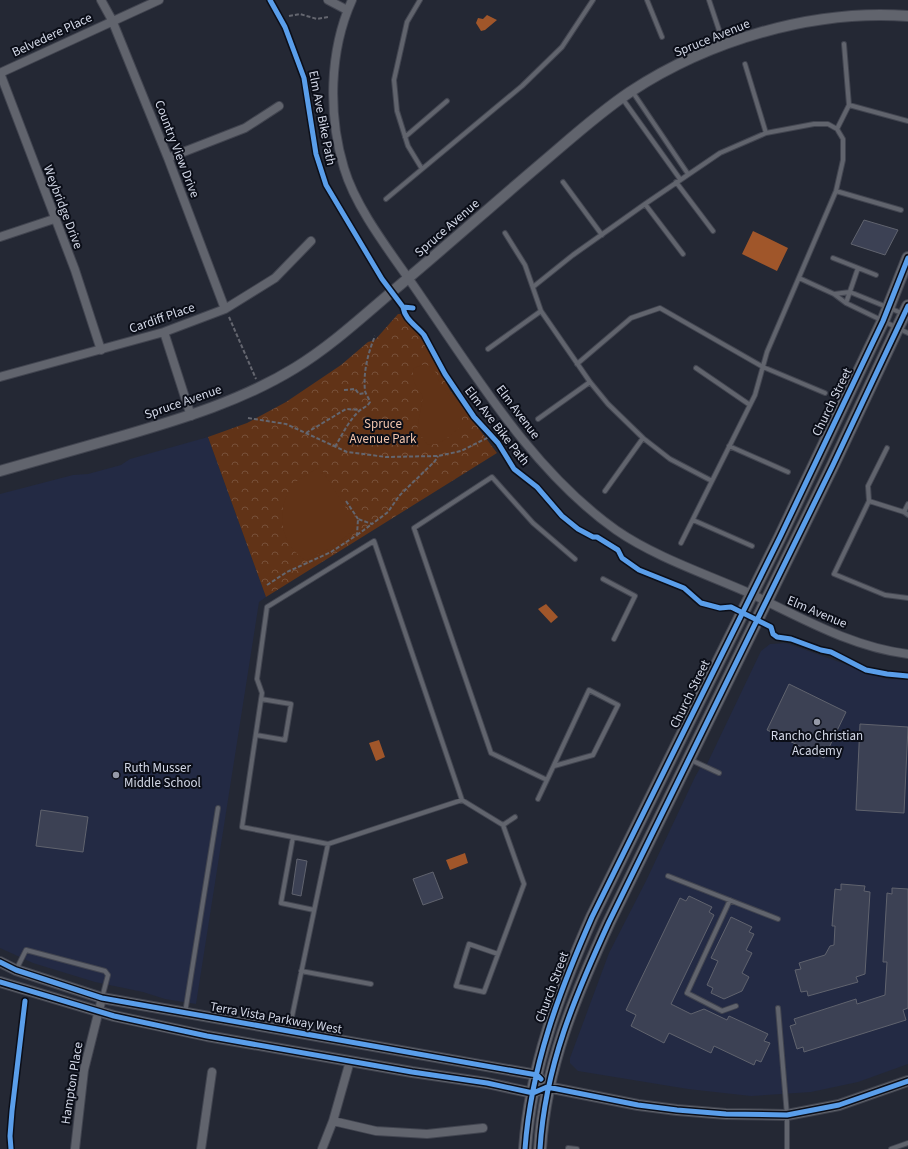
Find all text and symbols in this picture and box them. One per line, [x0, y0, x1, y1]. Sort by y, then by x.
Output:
street label: Belvedere Place [9, 9, 95, 61]
street label: Spruce Avenue [671, 15, 753, 61]
street label: Elm Ave Bike Path [304, 69, 340, 167]
street label: Country View Drive [150, 98, 204, 200]
street label: Weybridge Drive [39, 162, 87, 252]
street label: Spruce Avenue [411, 195, 483, 261]
street label: Cardiff Place [127, 298, 197, 338]
street label: Church Street [808, 364, 857, 439]
street label: Spruce Avenue [142, 380, 224, 424]
street label: Elm Avenue [492, 381, 544, 443]
street label: Elm Ave Bike Path [460, 383, 534, 469]
park label: Spruce Avenue Park [350, 415, 417, 448]
street label: Elm Avenue [784, 591, 850, 633]
street label: Church Street [666, 656, 715, 731]
marker: Rancho Christian Academy [812, 717, 822, 727]
place label: Rancho Christian Academy [771, 727, 863, 760]
place label: Ruth Musser Middle School [124, 759, 201, 792]
marker: Ruth Musser Middle School [111, 770, 121, 780]
street label: Church Street [531, 949, 573, 1025]
street label: Terra Vista Parkway West [209, 998, 344, 1039]
street label: Hampton Place [57, 1041, 87, 1125]

